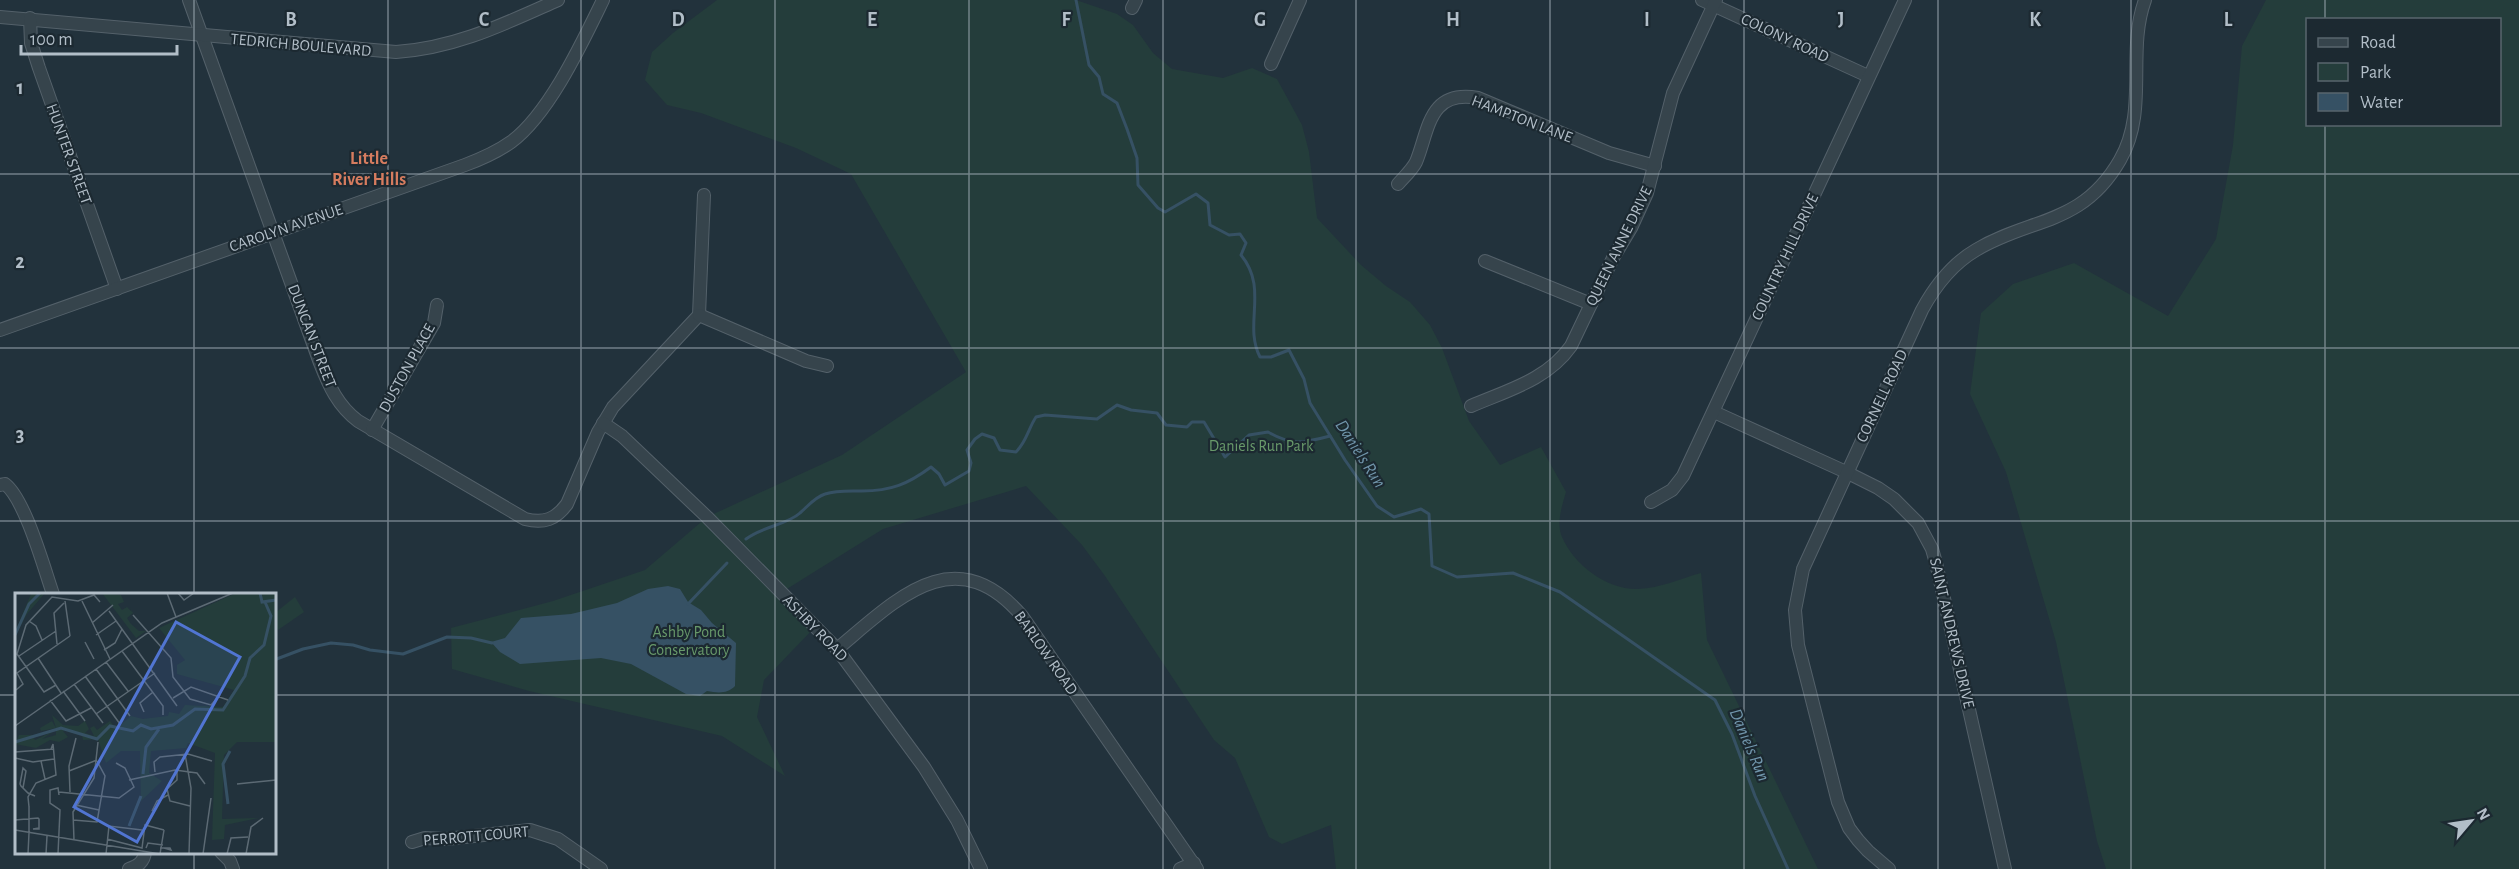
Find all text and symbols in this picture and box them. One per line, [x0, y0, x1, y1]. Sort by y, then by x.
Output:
text: B [285, 10, 297, 30]
text: C [479, 10, 490, 30]
text: D [671, 10, 685, 30]
text: E [867, 10, 877, 30]
text: F [1061, 10, 1071, 30]
text: G [1254, 10, 1266, 30]
text: H [1446, 10, 1460, 30]
text: I [1644, 10, 1650, 30]
text: J [1838, 10, 1844, 30]
text: K [2029, 10, 2041, 30]
text: L [2224, 10, 2233, 30]
street label: COLONY ROAD [1739, 11, 1831, 65]
scale bar [21, 18, 177, 56]
legend [2306, 18, 2501, 126]
text: 100 m [30, 31, 73, 49]
street label: TEDRICH BOULEVARD [230, 31, 372, 59]
text: Road [2360, 34, 2396, 52]
text: Park [2360, 64, 2392, 82]
text: 1 [16, 78, 24, 98]
street label: HAMPTON LANE [1469, 92, 1575, 146]
text: Water [2360, 94, 2403, 112]
street label: HUNTER STREET [43, 101, 95, 207]
district label: Little River Hills [332, 150, 406, 189]
street label: QUEEN ANNE DRIVE [1583, 184, 1656, 309]
street label: COUNTRY HILL DRIVE [1749, 191, 1821, 323]
street label: CAROLYN AVENUE [227, 201, 345, 255]
text: 2 [15, 252, 25, 272]
street label: DUNCAN STREET [285, 282, 339, 390]
street label: DUSTON PLACE [376, 321, 438, 415]
street label: CORNELL ROAD [1854, 347, 1910, 445]
water label: Daniels Run [1331, 417, 1389, 491]
text: 3 [16, 425, 24, 445]
park label: Daniels Run Park [1209, 438, 1314, 454]
street label: SAINT ANDREWS DRIVE [1927, 556, 1977, 710]
street label: ASHBY ROAD [779, 592, 851, 664]
inset map [15, 593, 276, 854]
street label: BARLOW ROAD [1011, 608, 1081, 698]
park label: Ashby Pond Conservatory [648, 624, 730, 659]
water label: Daniels Run [1726, 706, 1772, 784]
north arrow [2441, 791, 2501, 851]
text: N [2474, 805, 2493, 823]
street label: PERROTT COURT [422, 823, 530, 849]

